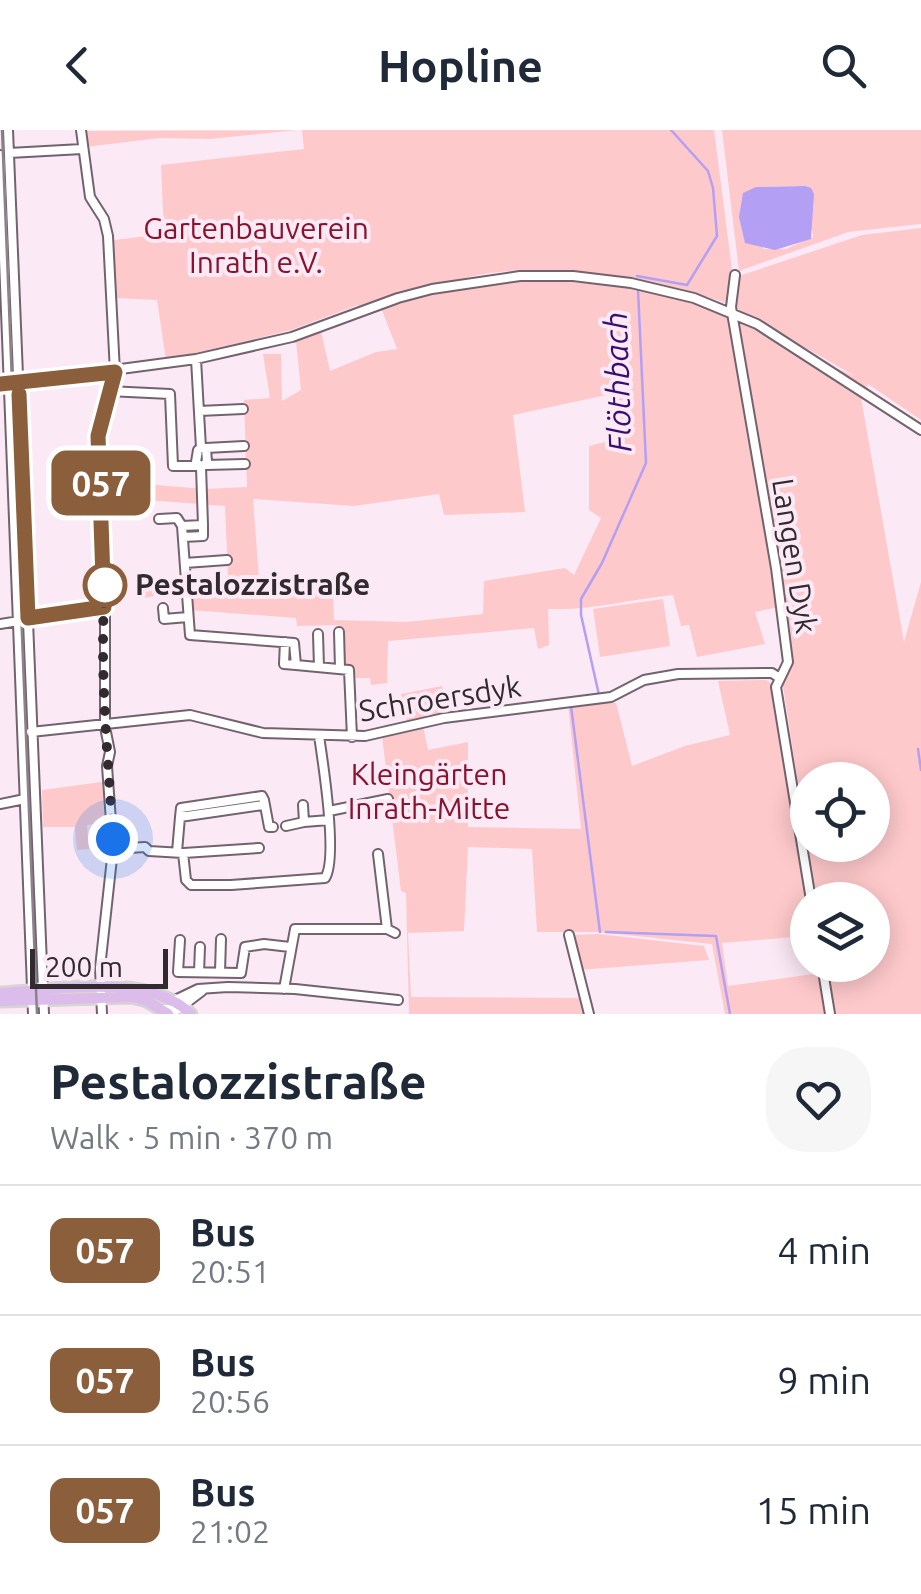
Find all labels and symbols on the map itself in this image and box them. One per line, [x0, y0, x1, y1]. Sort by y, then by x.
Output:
park label: Gartenbauverein Inrath e.V. [143, 211, 369, 279]
water label: Flöthbach [597, 311, 637, 453]
line badge: 057 [44, 450, 158, 516]
street label: Langen Dyk [766, 476, 824, 636]
marker: Pestalozzistraße [84, 564, 126, 606]
place label: Pestalozzistraße [135, 567, 370, 601]
street label: Schroersdyk [356, 668, 523, 728]
park label: Kleingärten Inrath-Mitte [348, 757, 510, 825]
your location [88, 814, 138, 864]
scale bar [30, 944, 168, 988]

